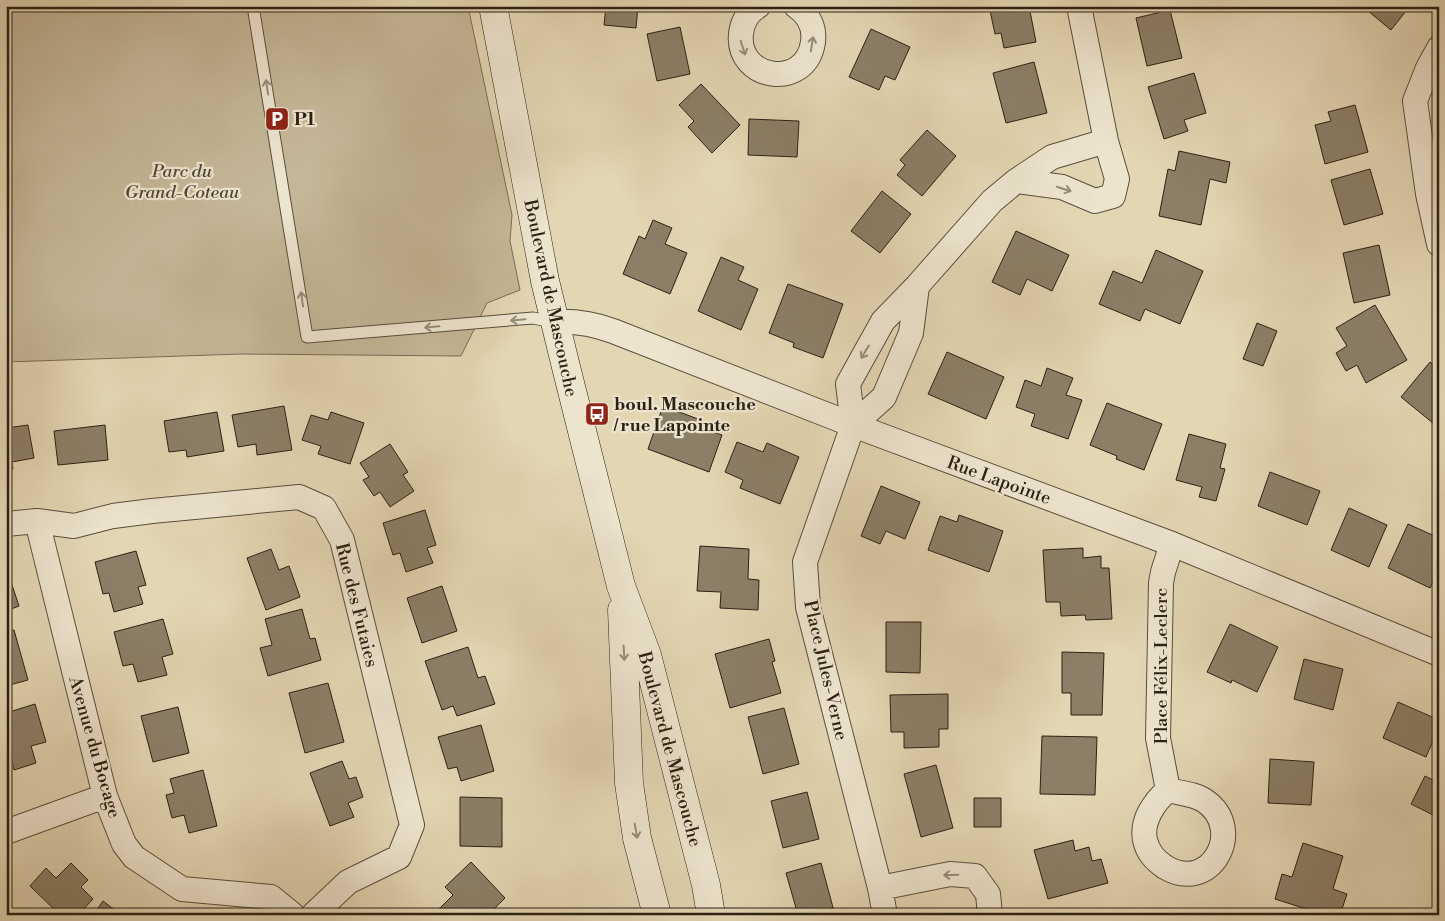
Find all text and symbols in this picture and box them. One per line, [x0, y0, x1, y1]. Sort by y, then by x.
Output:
one-way arrow [807, 37, 817, 53]
one-way arrow [738, 40, 748, 56]
one-way arrow [261, 79, 271, 95]
parking icon: P1 [264, 106, 290, 132]
place label: P1 [294, 108, 316, 131]
park label: Parc du Grand-Coteau [125, 160, 240, 204]
one-way arrow [1056, 185, 1071, 194]
street label: Boulevard de Mascouche [518, 196, 583, 399]
one-way arrow [297, 292, 307, 308]
one-way arrow [510, 315, 526, 324]
one-way arrow [424, 322, 440, 331]
one-way arrow [860, 345, 870, 360]
place label: boul. Mascouche / rue Lapointe [613, 393, 756, 437]
bus stop icon: boul. Mascouche / rue Lapointe [584, 401, 610, 427]
street label: Rue Lapointe [944, 451, 1054, 510]
street label: Rue des Futaies [330, 541, 383, 670]
street label: Place Félix-Leclerc [1150, 588, 1173, 744]
street label: Place Jules-Verne [798, 598, 853, 742]
one-way arrow [619, 644, 628, 660]
street label: Boulevard de Mascouche [632, 648, 707, 849]
street label: Avenue du Bocage [63, 673, 126, 821]
one-way arrow [632, 823, 641, 839]
one-way arrow [944, 871, 960, 880]

